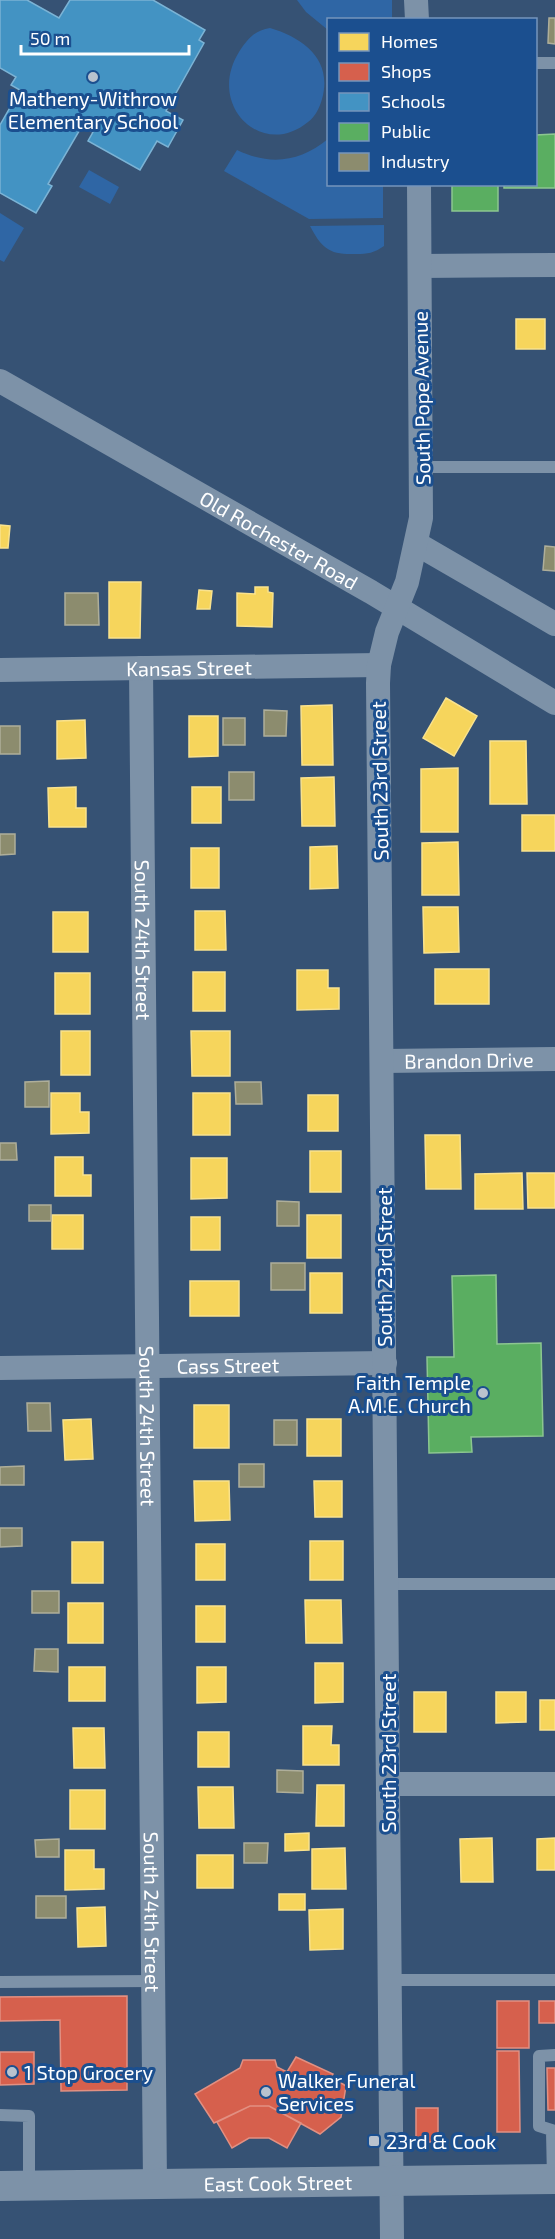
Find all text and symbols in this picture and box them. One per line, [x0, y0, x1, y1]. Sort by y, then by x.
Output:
scale bar [21, 18, 189, 56]
legend [327, 18, 537, 186]
text: 50 m [30, 27, 70, 49]
text: Homes [381, 30, 438, 52]
text: Shops [381, 60, 431, 82]
marker: Matheny-Withrow Elementary School [86, 70, 100, 84]
place label: Matheny-Withrow Elementary School [8, 86, 178, 133]
text: Schools [381, 90, 445, 112]
text: Public [381, 120, 431, 142]
text: Industry [381, 150, 450, 172]
street label: South Pope Avenue [407, 311, 435, 485]
street label: Old Rochester Road [196, 485, 362, 594]
street label: Kansas Street [126, 655, 252, 680]
street label: South 23rd Street [366, 701, 392, 861]
street label: South 24th Street [131, 860, 156, 1021]
street label: Brandon Drive [404, 1047, 534, 1073]
street label: South 23rd Street [372, 1187, 396, 1347]
street label: South 24th Street [135, 1346, 161, 1507]
street label: Cass Street [176, 1352, 280, 1378]
place label: Faith Temple A.M.E. Church [348, 1370, 471, 1417]
marker: Faith Temple A.M.E. Church [476, 1386, 490, 1400]
street label: South 23rd Street [376, 1673, 400, 1833]
street label: South 24th Street [140, 1832, 165, 1993]
place label: 1 Stop Grocery [24, 2060, 154, 2084]
marker: 1 Stop Grocery [5, 2065, 19, 2079]
place label: Walker Funeral Services [278, 2068, 416, 2115]
marker: Walker Funeral Services [259, 2085, 273, 2099]
place label: 23rd & Cook [386, 2129, 496, 2153]
marker: 23rd & Cook [367, 2134, 381, 2148]
street label: East Cook Street [203, 2170, 353, 2195]

